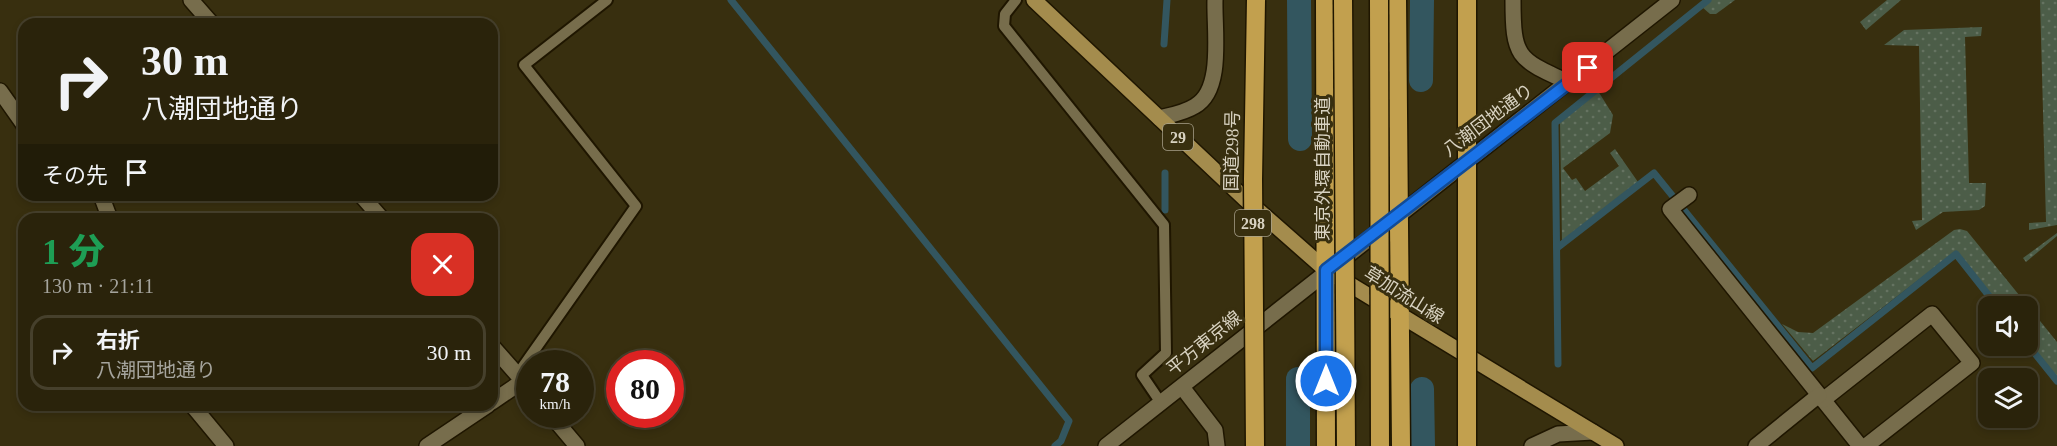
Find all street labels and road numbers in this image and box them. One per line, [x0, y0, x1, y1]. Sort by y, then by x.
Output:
street label: 八潮団地通り [1439, 80, 1537, 160]
street label: 東京外環自動車道 [1313, 97, 1333, 241]
street label: 国道298号 [1221, 110, 1243, 192]
road number: 29 [1163, 124, 1193, 150]
road number: 298 [1235, 210, 1271, 236]
street label: 草加流山線 [1361, 263, 1447, 327]
street label: 平方東京線 [1163, 307, 1245, 379]

